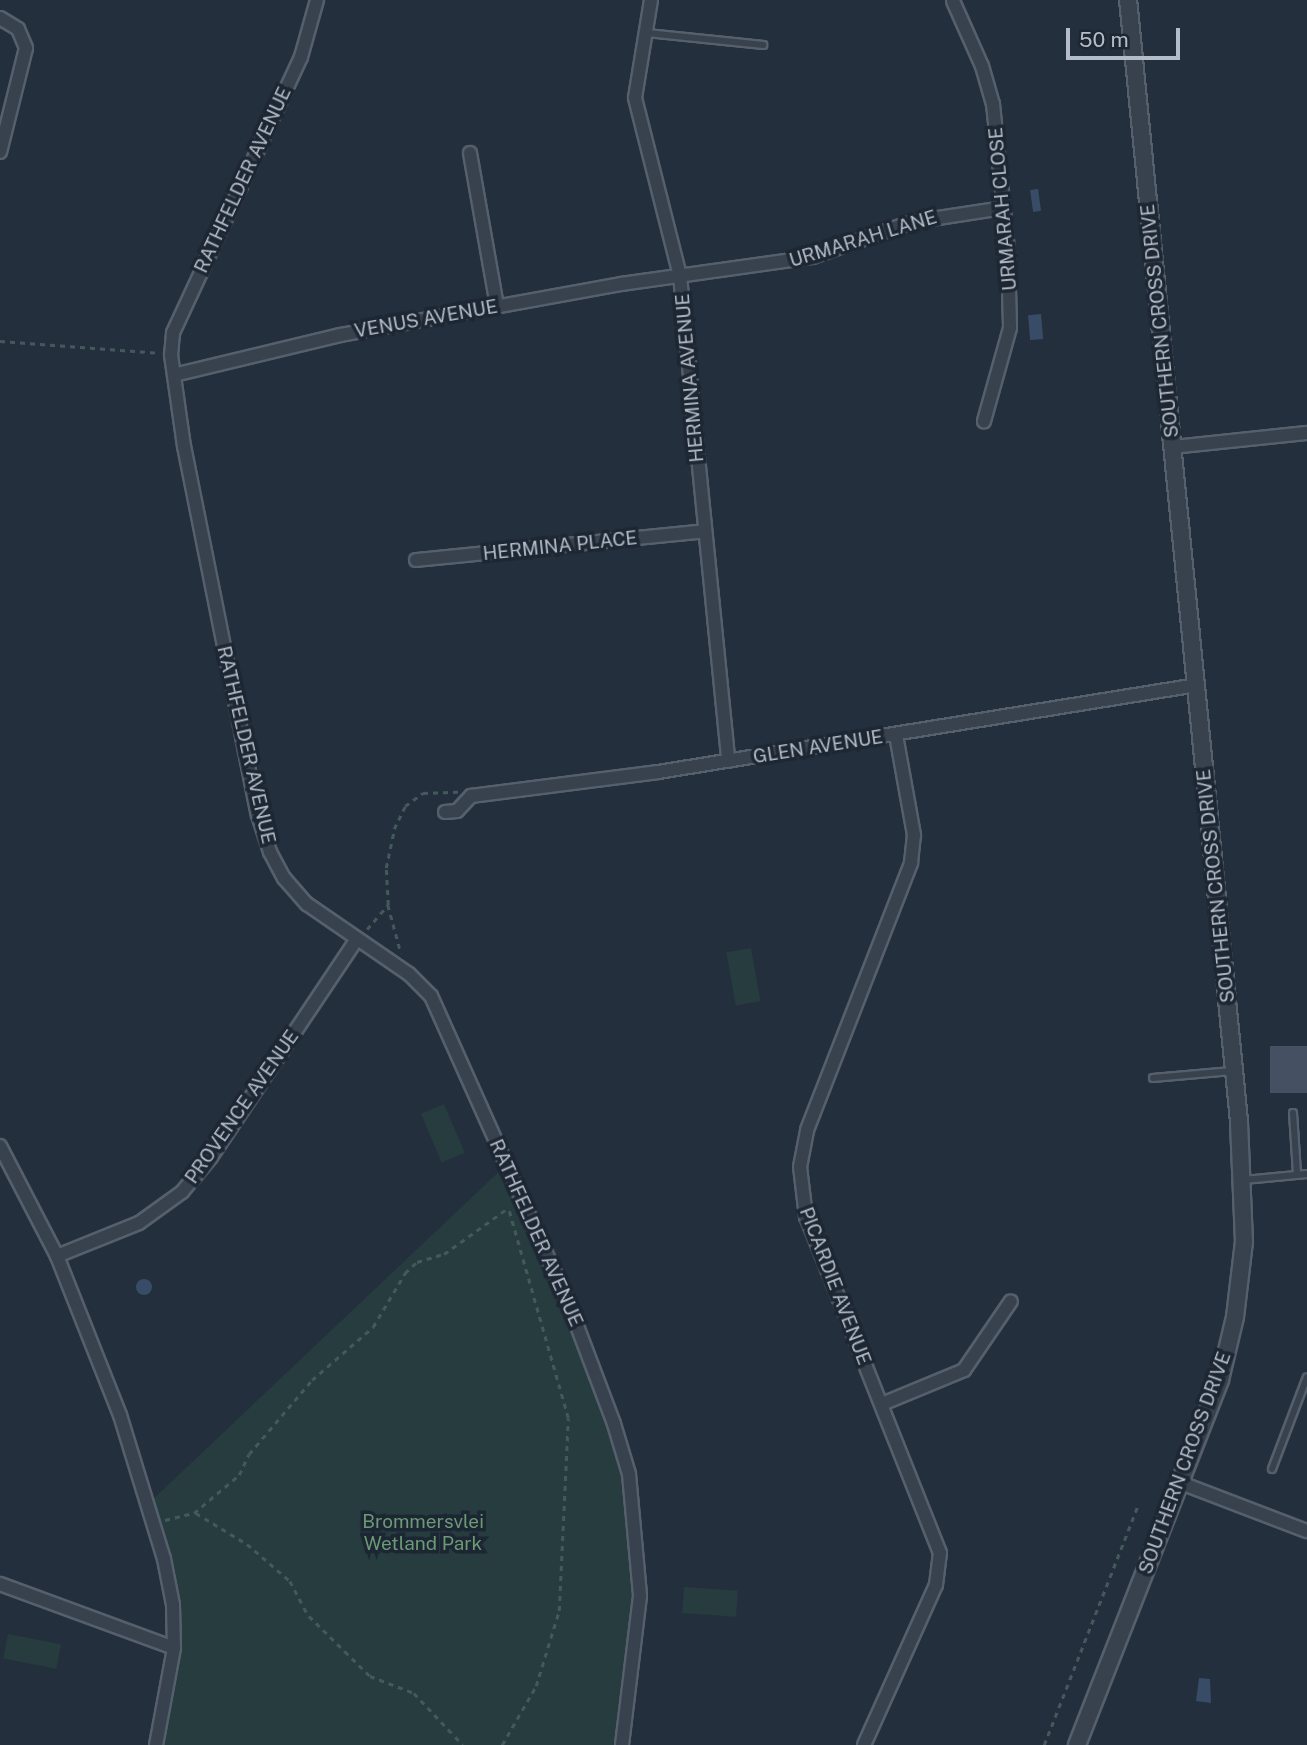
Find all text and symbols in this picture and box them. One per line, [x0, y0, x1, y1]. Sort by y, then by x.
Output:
scale bar [1069, 14, 1183, 58]
text: 50 m [1079, 27, 1129, 52]
street label: RATHFELDER AVENUE [190, 83, 296, 277]
street label: URMARAH CLOSE [984, 126, 1022, 292]
street label: SOUTHERN CROSS DRIVE [1136, 203, 1184, 439]
street label: URMARAH LANE [787, 206, 939, 272]
street label: HERMINA AVENUE [671, 293, 709, 463]
street label: VENUS AVENUE [353, 295, 499, 343]
street label: HERMINA PLACE [482, 527, 638, 565]
street label: RATHFELDER AVENUE [212, 644, 280, 846]
street label: GLEN AVENUE [751, 725, 885, 769]
street label: SOUTHERN CROSS DRIVE [1192, 768, 1240, 1004]
street label: PROVENCE AVENUE [180, 1026, 304, 1188]
street label: RATHFELDER AVENUE [484, 1136, 588, 1330]
street label: PICARDIE AVENUE [794, 1204, 876, 1368]
street label: SOUTHERN CROSS DRIVE [1134, 1349, 1236, 1577]
park label: Brommersvlei Wetland Park [362, 1511, 484, 1555]

